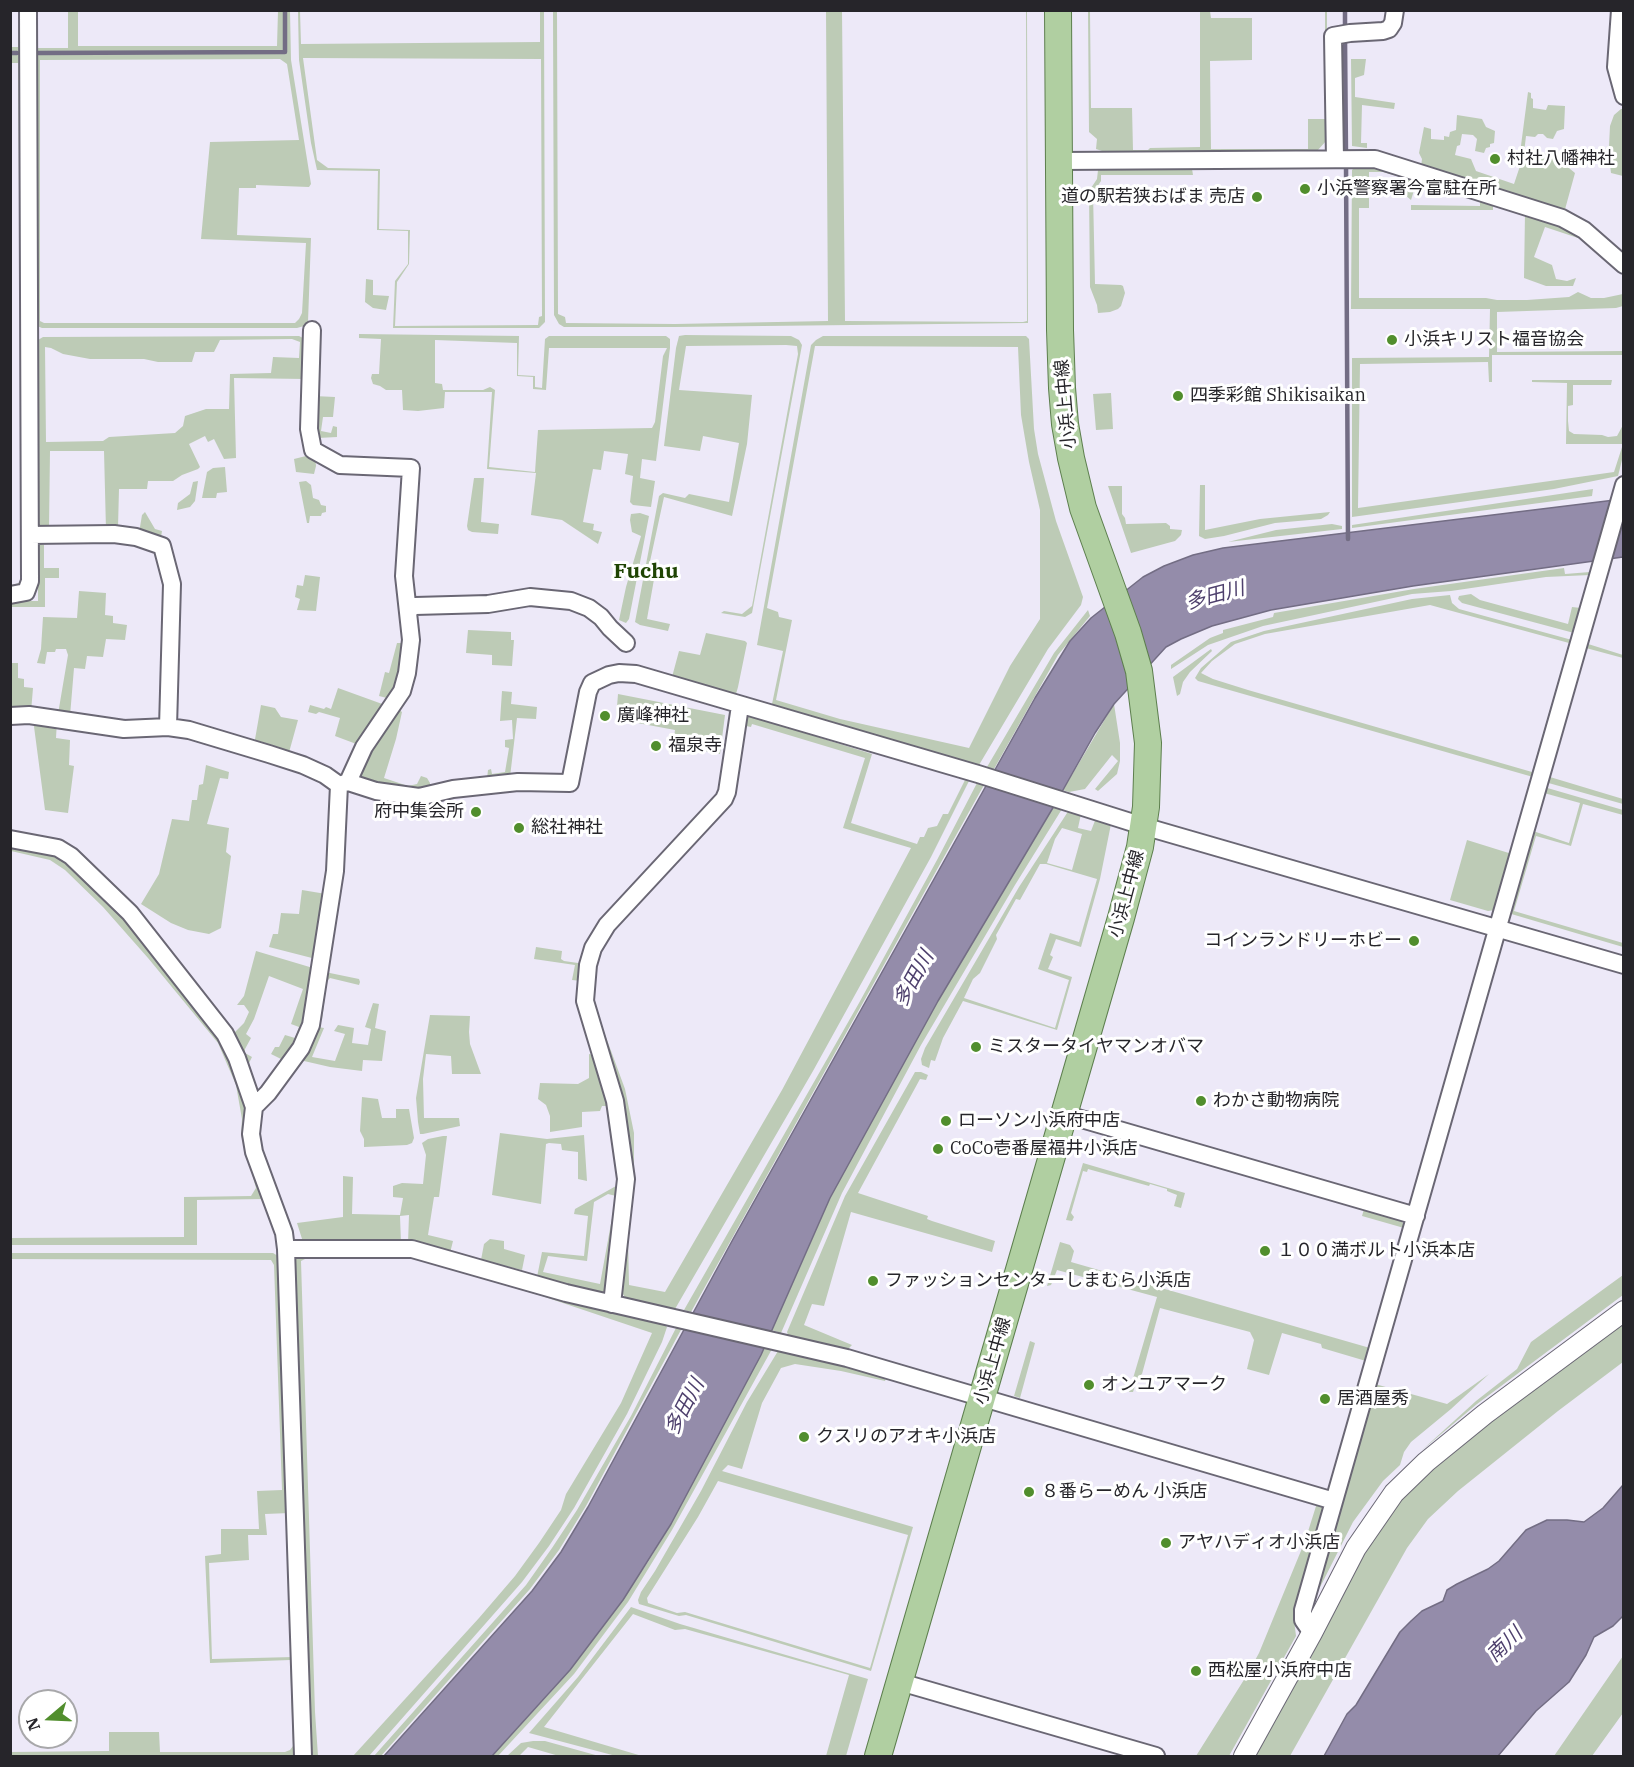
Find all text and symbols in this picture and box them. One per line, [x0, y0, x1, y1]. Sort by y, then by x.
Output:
place label: 村社八幡神社 [1507, 148, 1615, 170]
marker: 村社八幡神社 [1488, 152, 1502, 166]
place label: 小浜警察署今富駐在所 [1317, 178, 1497, 200]
marker: 小浜警察署今富駐在所 [1298, 182, 1312, 196]
place label: 道の駅若狭おばま 売店 [1061, 186, 1245, 208]
marker: 道の駅若狭おばま 売店 [1250, 190, 1264, 204]
place label: 小浜キリスト福音協会 [1404, 329, 1584, 351]
marker: 小浜キリスト福音協会 [1385, 333, 1399, 347]
street label: 小浜上中線 [1051, 358, 1081, 450]
place label: 四季彩館 Shikisaikan [1190, 385, 1366, 407]
marker: 四季彩館 Shikisaikan [1171, 389, 1185, 403]
district label: Fuchu [614, 559, 678, 585]
water label: 多田川 [1183, 577, 1247, 615]
place label: 廣峰神社 [617, 705, 689, 727]
marker: 廣峰神社 [598, 709, 612, 723]
place label: 福泉寺 [668, 735, 722, 757]
marker: 福泉寺 [649, 739, 663, 753]
place label: 府中集会所 [374, 801, 464, 823]
marker: 府中集会所 [469, 805, 483, 819]
place label: 総社神社 [531, 817, 603, 839]
marker: 総社神社 [512, 821, 526, 835]
street label: 小浜上中線 [1105, 848, 1149, 940]
place label: コインランドリーホビー [1204, 930, 1402, 952]
marker: コインランドリーホビー [1407, 934, 1421, 948]
water label: 多田川 [889, 947, 939, 1011]
place label: ミスタータイヤマンオバマ [988, 1036, 1204, 1058]
marker: ミスタータイヤマンオバマ [969, 1040, 983, 1054]
place label: わかさ動物病院 [1213, 1090, 1339, 1112]
marker: わかさ動物病院 [1194, 1094, 1208, 1108]
place label: ローソン小浜府中店 [958, 1110, 1120, 1132]
marker: ローソン小浜府中店 [939, 1114, 953, 1128]
place label: CoCo壱番屋福井小浜店 [950, 1138, 1137, 1160]
marker: CoCo壱番屋福井小浜店 [931, 1142, 945, 1156]
place label: １００満ボルト小浜本店 [1277, 1240, 1475, 1262]
marker: １００満ボルト小浜本店 [1258, 1244, 1272, 1258]
place label: ファッションセンターしまむら小浜店 [885, 1270, 1191, 1292]
marker: ファッションセンターしまむら小浜店 [866, 1274, 880, 1288]
street label: 小浜上中線 [970, 1315, 1016, 1407]
place label: オンユアマーク [1101, 1374, 1227, 1396]
water label: 多田川 [660, 1375, 710, 1439]
marker: オンユアマーク [1082, 1378, 1096, 1392]
place label: 居酒屋秀 [1337, 1388, 1409, 1410]
marker: 居酒屋秀 [1318, 1392, 1332, 1406]
place label: クスリのアオキ小浜店 [816, 1426, 996, 1448]
marker: クスリのアオキ小浜店 [797, 1430, 811, 1444]
place label: ８番らーめん 小浜店 [1041, 1481, 1207, 1503]
marker: ８番らーめん 小浜店 [1022, 1485, 1036, 1499]
place label: アヤハディオ小浜店 [1178, 1532, 1340, 1554]
marker: アヤハディオ小浜店 [1159, 1536, 1173, 1550]
water label: 南川 [1482, 1622, 1528, 1668]
place label: 西松屋小浜府中店 [1208, 1660, 1352, 1682]
marker: 西松屋小浜府中店 [1189, 1664, 1203, 1678]
north arrow [18, 1689, 78, 1749]
text: N [21, 1715, 44, 1733]

